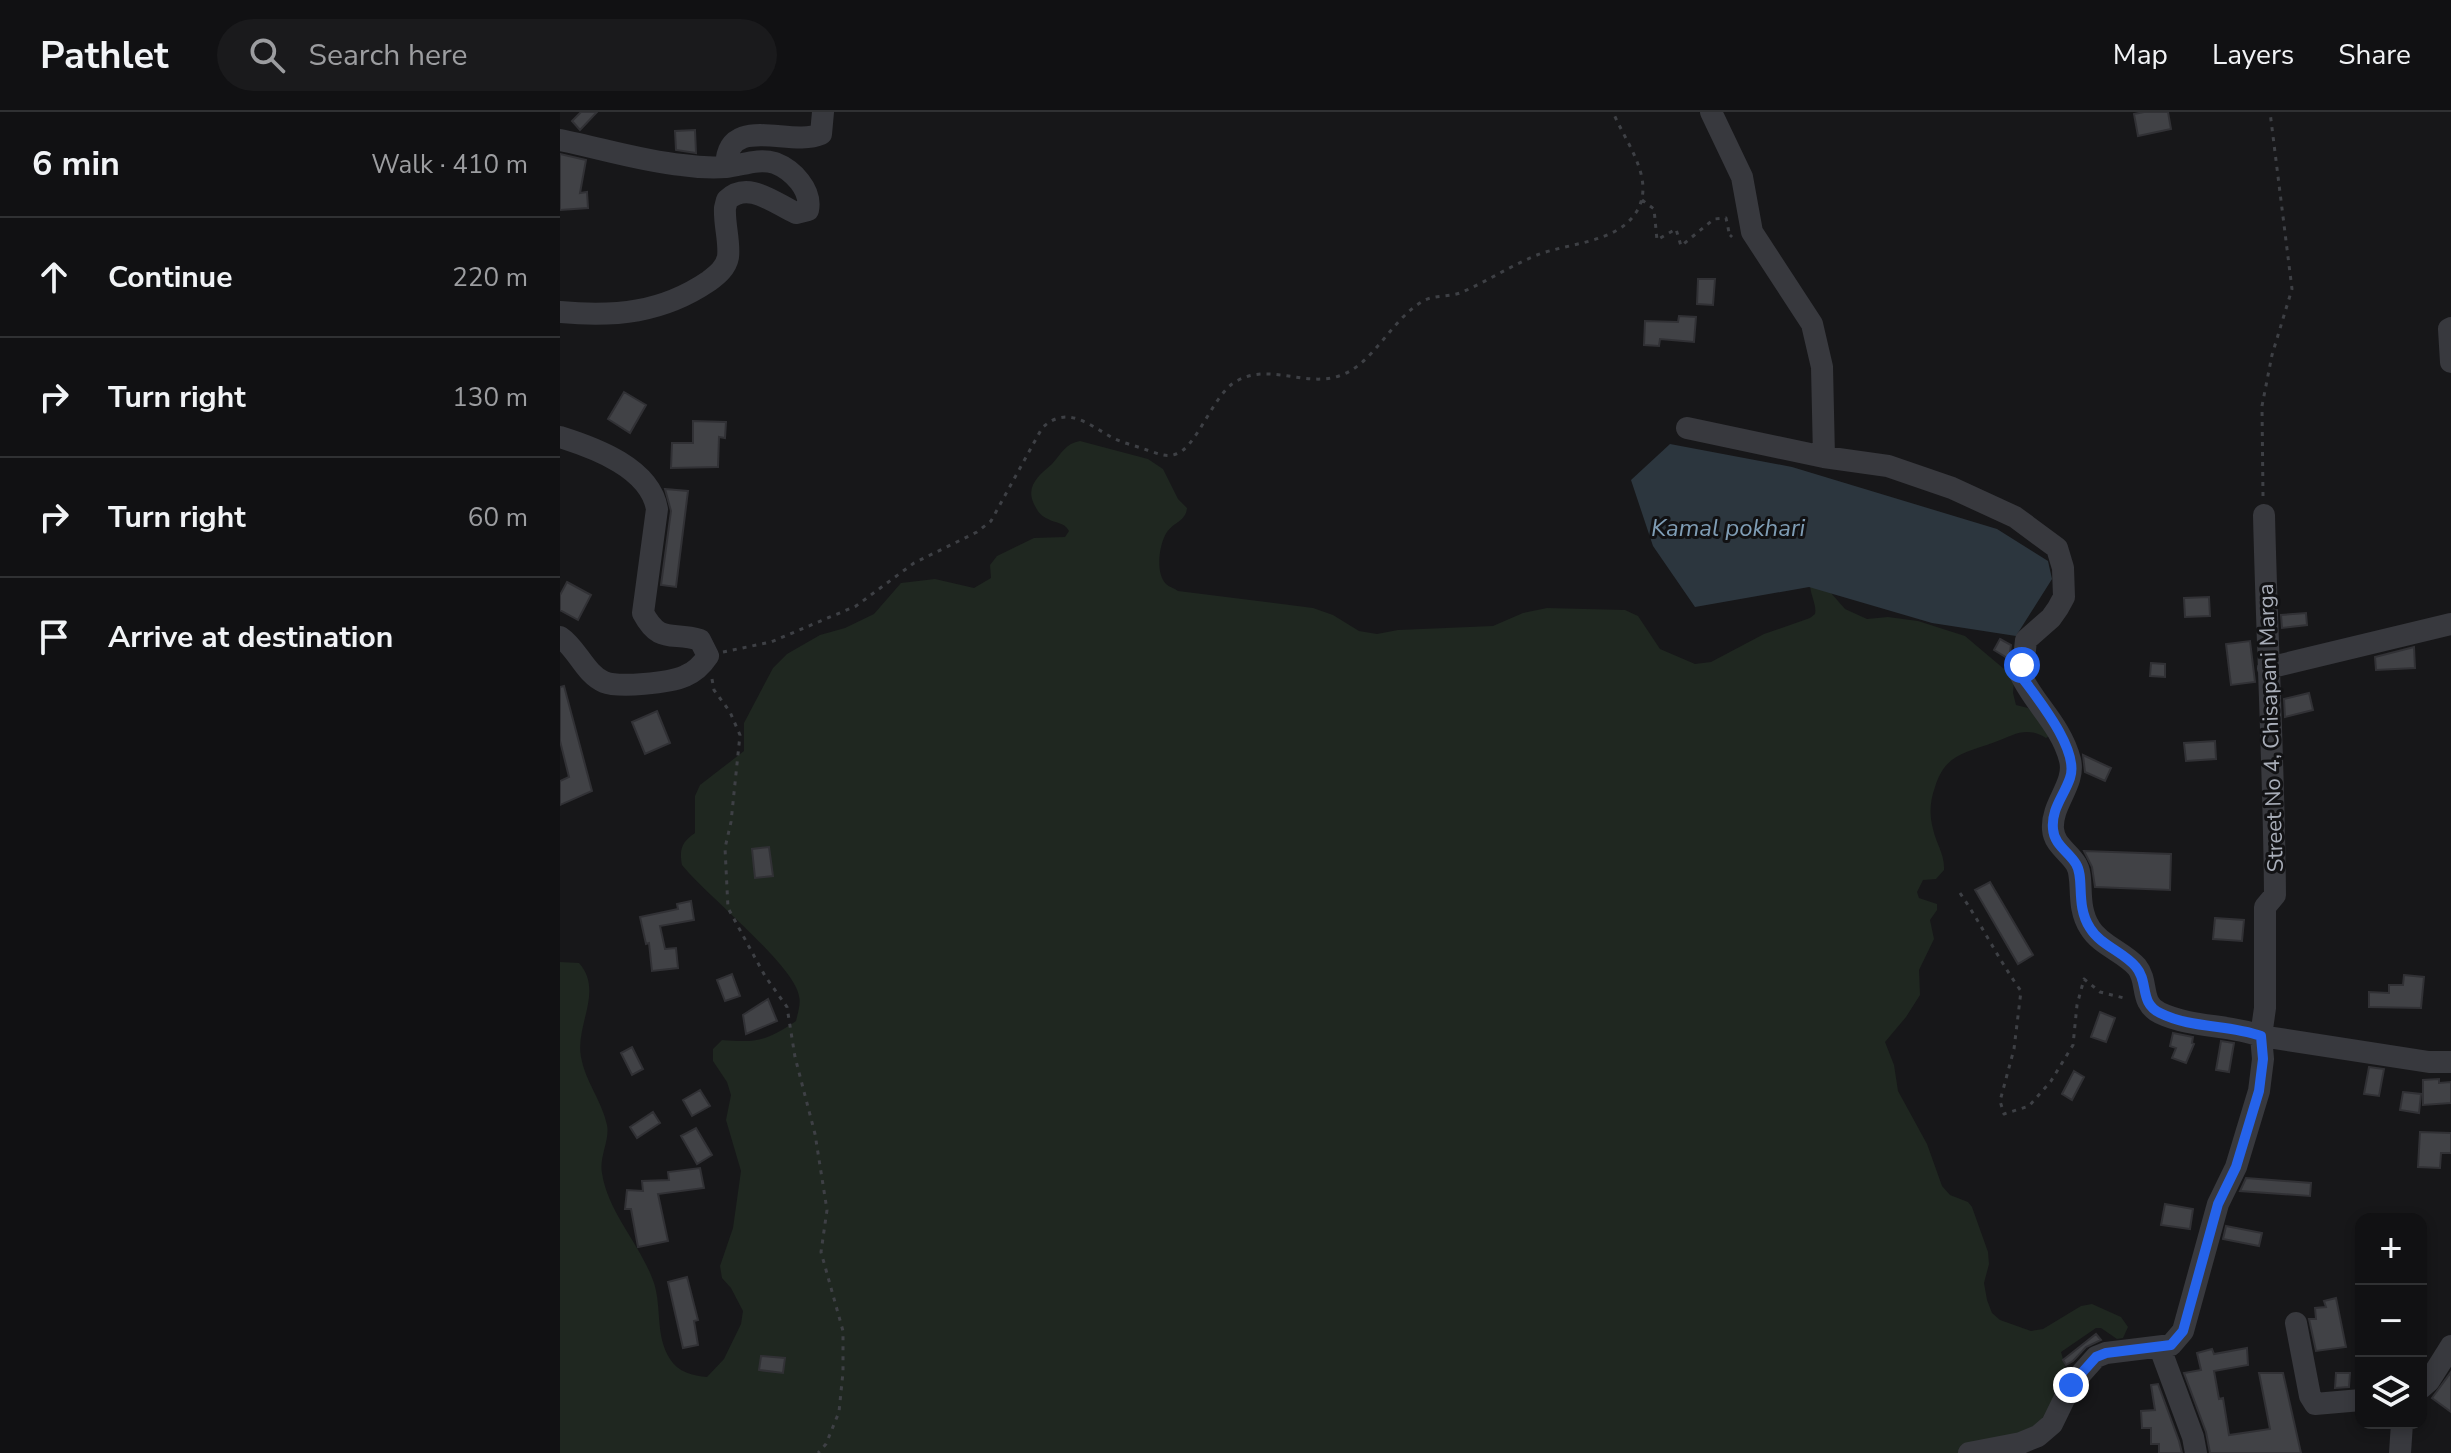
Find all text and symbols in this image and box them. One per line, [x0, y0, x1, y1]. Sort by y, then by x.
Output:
search box [217, 19, 777, 91]
text: Pathlet [40, 30, 169, 81]
icon: search [245, 33, 289, 77]
text: Search here [309, 35, 468, 76]
text: Map [2113, 36, 2168, 74]
text: Layers [2212, 36, 2294, 74]
text: Share [2338, 36, 2411, 74]
text: 6 min [32, 141, 120, 187]
text: Walk · 410 m [371, 147, 528, 182]
icon: ahead [32, 255, 76, 299]
text: Continue [108, 257, 233, 298]
text: 220 m [452, 260, 528, 295]
icon: right [32, 375, 76, 419]
text: Turn right [108, 377, 246, 418]
text: 130 m [452, 380, 528, 415]
icon: right [32, 495, 76, 539]
text: Turn right [108, 497, 246, 538]
text: 60 m [468, 500, 528, 535]
water label: Kamal pokhari [1651, 512, 1805, 544]
street label: Street No 4, Chisapani Marga [2251, 583, 2291, 873]
icon: arrive [32, 615, 76, 659]
text: Arrive at destination [108, 617, 393, 658]
route start [2004, 647, 2040, 683]
map controls [2355, 1213, 2427, 1429]
button: + [2355, 1213, 2427, 1285]
button: − [2355, 1285, 2427, 1357]
button: layers [2355, 1357, 2427, 1429]
route end [2053, 1367, 2089, 1403]

